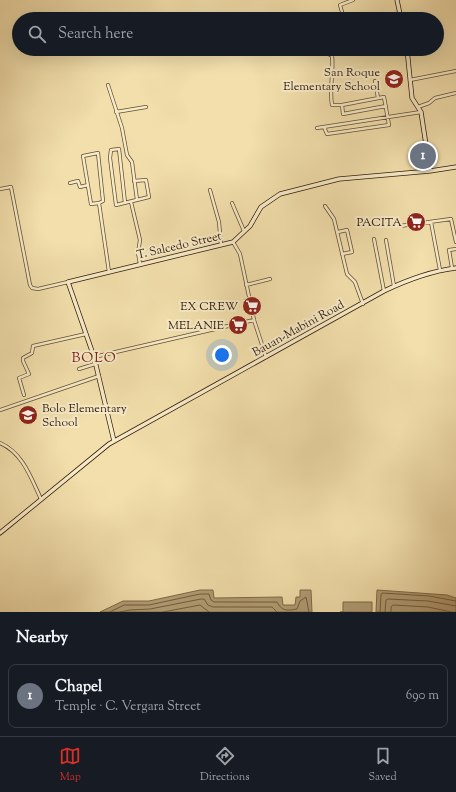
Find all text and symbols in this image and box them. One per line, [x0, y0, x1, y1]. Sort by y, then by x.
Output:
search box [12, 12, 444, 56]
icon: search [26, 23, 48, 45]
text: Search here [58, 24, 133, 45]
place label: San Roque Elementary School [283, 64, 381, 96]
school or university icon: San Roque Elementary School [383, 68, 405, 90]
pin: 1 [410, 141, 436, 171]
supermarket icon: PACITA [405, 211, 427, 233]
place label: PACITA [356, 214, 402, 232]
street label: T. Salcedo Street [135, 227, 223, 264]
supermarket icon: EX CREW [241, 295, 263, 317]
street label: Bauan-Mabini Road [249, 296, 348, 362]
place label: EX CREW [180, 298, 239, 316]
supermarket icon: MELANIE [227, 314, 249, 336]
place label: MELANIE [168, 317, 225, 335]
your location [212, 345, 232, 365]
district label: BOLO [71, 349, 117, 369]
place label: Bolo Elementary School [42, 400, 127, 432]
school or university icon: Bolo Elementary School [17, 404, 39, 426]
text: Nearby [16, 626, 68, 650]
text: Chapel [55, 677, 102, 698]
text: 1 [28, 687, 32, 705]
text: 690 m [406, 687, 439, 705]
text: Temple · C. Vergara Street [55, 698, 201, 716]
tab: Map [59, 745, 81, 785]
tab: Directions [200, 745, 250, 785]
tab: Saved [368, 745, 397, 785]

